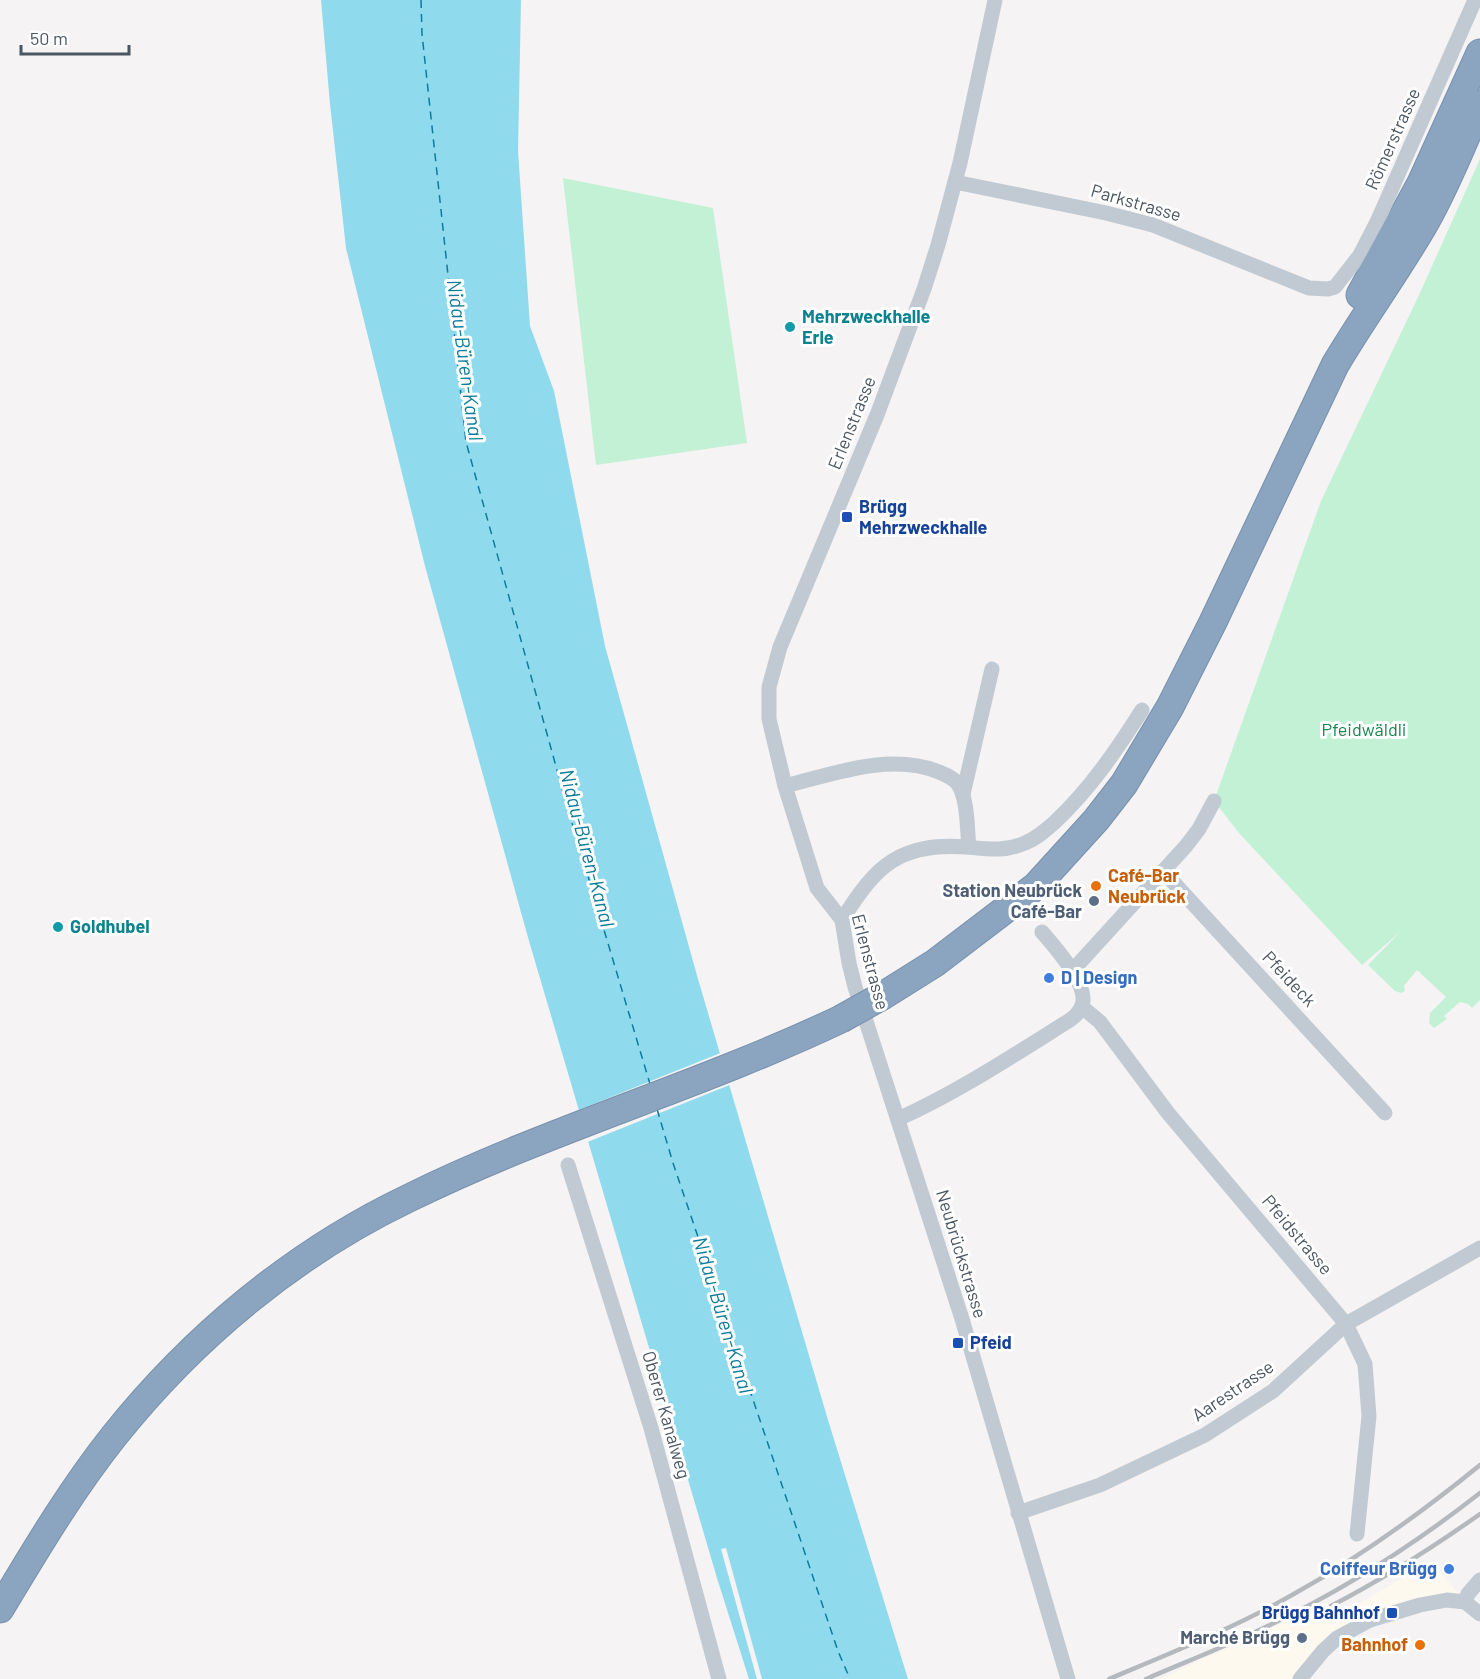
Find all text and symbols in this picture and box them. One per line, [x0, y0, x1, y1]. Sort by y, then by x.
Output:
scale bar [21, 18, 129, 56]
text: 50 m [30, 27, 68, 49]
street label: Römerstrasse [1360, 84, 1424, 193]
street label: Parkstrasse [1089, 179, 1184, 225]
water label: Nidau-Büren-Kanal [443, 278, 489, 443]
place label: Mehrzweckhalle Erle [802, 305, 931, 348]
marker: Mehrzweckhalle Erle [783, 320, 797, 334]
street label: Erlenstrasse [822, 373, 880, 472]
place label: Brügg Mehrzweckhalle [859, 495, 988, 538]
marker: Brügg Mehrzweckhalle [840, 510, 854, 524]
park label: Pfeidwäldli [1322, 718, 1406, 740]
water label: Nidau-Büren-Kanal [555, 766, 621, 930]
place label: Café-Bar Neubrück [1108, 864, 1186, 907]
place label: Station Neubrück Café-Bar [942, 879, 1082, 922]
marker: Café-Bar Neubrück [1089, 879, 1103, 893]
marker: Station Neubrück Café-Bar [1087, 894, 1101, 908]
street label: Erlenstrasse [848, 911, 894, 1012]
place label: Goldhubel [70, 915, 150, 937]
marker: Goldhubel [51, 920, 65, 934]
street label: Pfeideck [1258, 946, 1321, 1011]
place label: D | Design [1061, 966, 1137, 988]
marker: D | Design [1042, 971, 1056, 985]
street label: Neubrückstrasse [932, 1187, 992, 1321]
street label: Pfeidstrasse [1258, 1190, 1338, 1279]
water label: Nidau-Büren-Kanal [689, 1233, 759, 1396]
place label: Pfeid [970, 1331, 1012, 1353]
marker: Pfeid [951, 1336, 965, 1350]
street label: Oberer Kanalweg [638, 1348, 696, 1481]
street label: Aarestrasse [1187, 1355, 1277, 1425]
place label: Coiffeur Brügg [1320, 1557, 1437, 1579]
marker: Coiffeur Brügg [1442, 1562, 1456, 1576]
place label: Brügg Bahnhof [1262, 1601, 1380, 1623]
marker: Brügg Bahnhof [1385, 1606, 1399, 1620]
place label: Marché Brügg [1180, 1626, 1290, 1648]
marker: Marché Brügg [1295, 1631, 1309, 1645]
place label: Bahnhof [1341, 1633, 1408, 1655]
marker: Bahnhof [1413, 1638, 1427, 1652]

